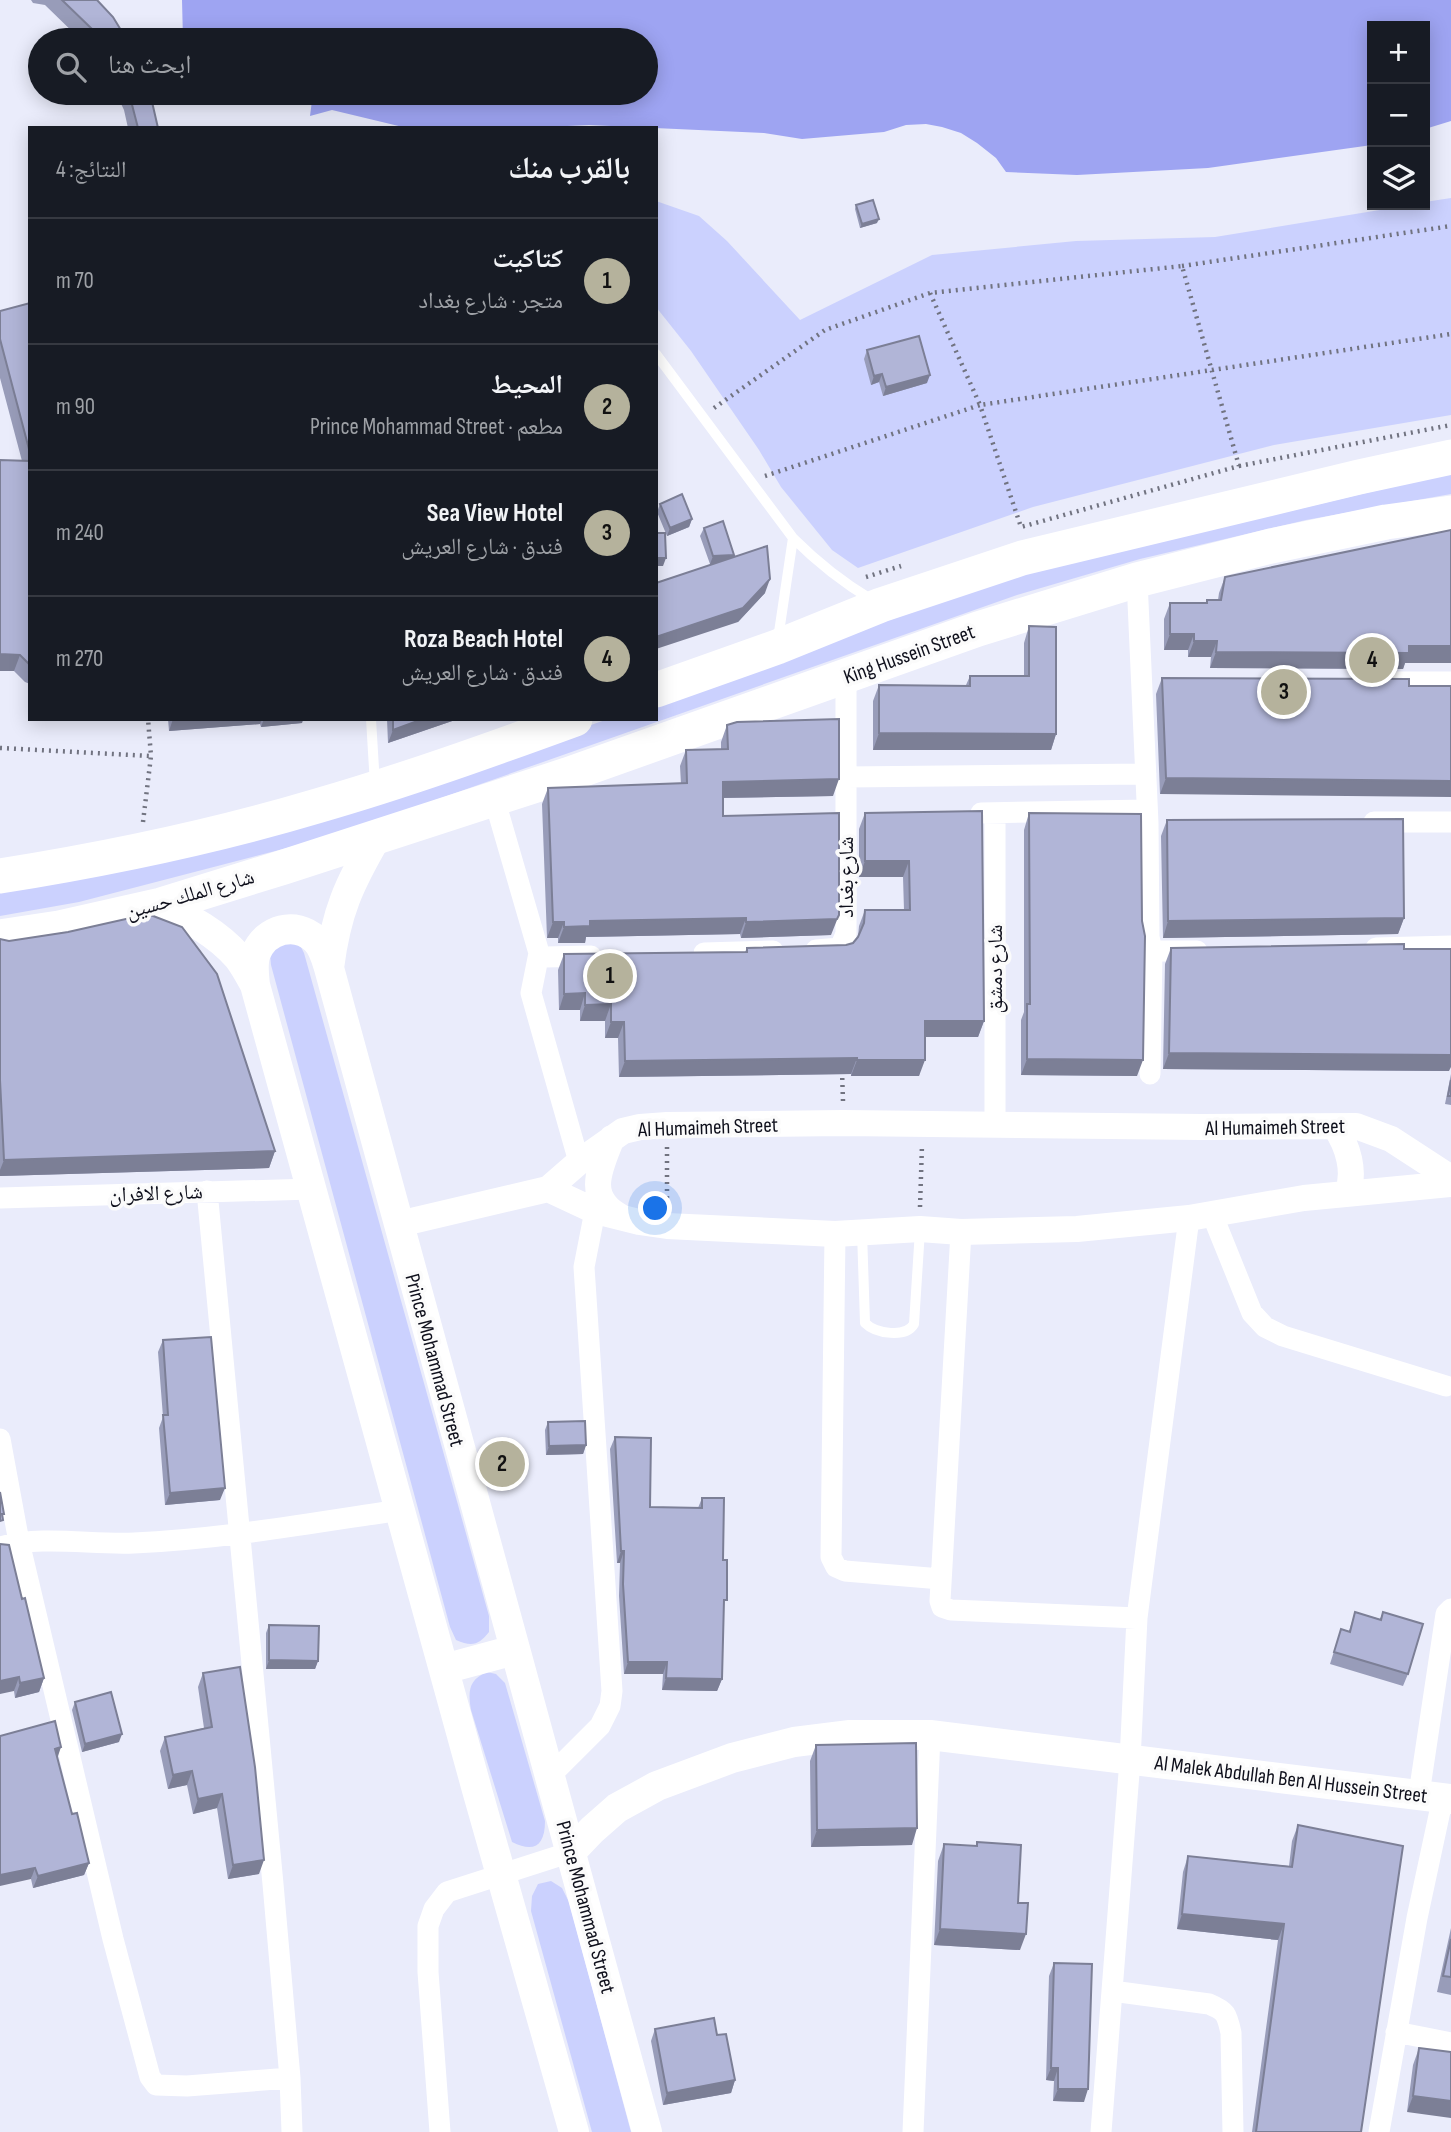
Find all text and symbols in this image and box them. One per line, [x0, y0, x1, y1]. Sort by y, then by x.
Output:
map controls [1367, 21, 1430, 210]
button: + [1367, 21, 1430, 84]
search box [28, 28, 658, 105]
icon: search [52, 48, 90, 86]
text: ابحث هنا [108, 50, 191, 81]
button: − [1367, 84, 1430, 147]
button: layers [1367, 147, 1430, 210]
text: بالقرب منك [508, 151, 630, 187]
text: النتائج: 4 [56, 156, 126, 184]
text: كتاكيت [493, 244, 563, 275]
text: 70 m [56, 267, 94, 295]
text: 1 [602, 267, 612, 295]
text: متجر · شارع بغداد [419, 287, 563, 315]
text: المحيط [491, 370, 563, 401]
text: 90 m [56, 393, 95, 421]
text: 2 [602, 393, 612, 421]
text: مطعم · Prince Mohammad Street [310, 413, 563, 441]
text: Sea View Hotel [427, 498, 563, 529]
text: 240 m [56, 519, 104, 547]
text: 3 [602, 519, 612, 547]
text: فندق · شارع العريش [401, 533, 563, 561]
street label: King Hussein Street [840, 619, 978, 690]
text: Roza Beach Hotel [404, 624, 563, 655]
pin: 4 [1349, 634, 1395, 686]
text: 270 m [56, 645, 103, 673]
text: 4 [602, 645, 612, 673]
text: فندق · شارع العريش [401, 659, 563, 687]
pin: 3 [1261, 666, 1307, 718]
street label: شارع بغداد [834, 836, 859, 918]
street label: شارع الملك حسين [123, 864, 257, 925]
street label: شارع دمشق [983, 925, 1008, 1013]
pin: 1 [587, 950, 633, 1002]
street label: Al Humaimeh Street [637, 1113, 778, 1142]
street label: Al Humaimeh Street [1204, 1114, 1345, 1141]
street label: شارع الافران [109, 1179, 203, 1208]
your location [638, 1191, 672, 1225]
street label: Prince Mohammad Street [399, 1271, 470, 1449]
pin: 2 [479, 1438, 525, 1490]
street label: Al Malek Abdullah Ben Al Hussein Street [1152, 1750, 1429, 1809]
street label: Prince Mohammad Street [550, 1818, 621, 1996]

